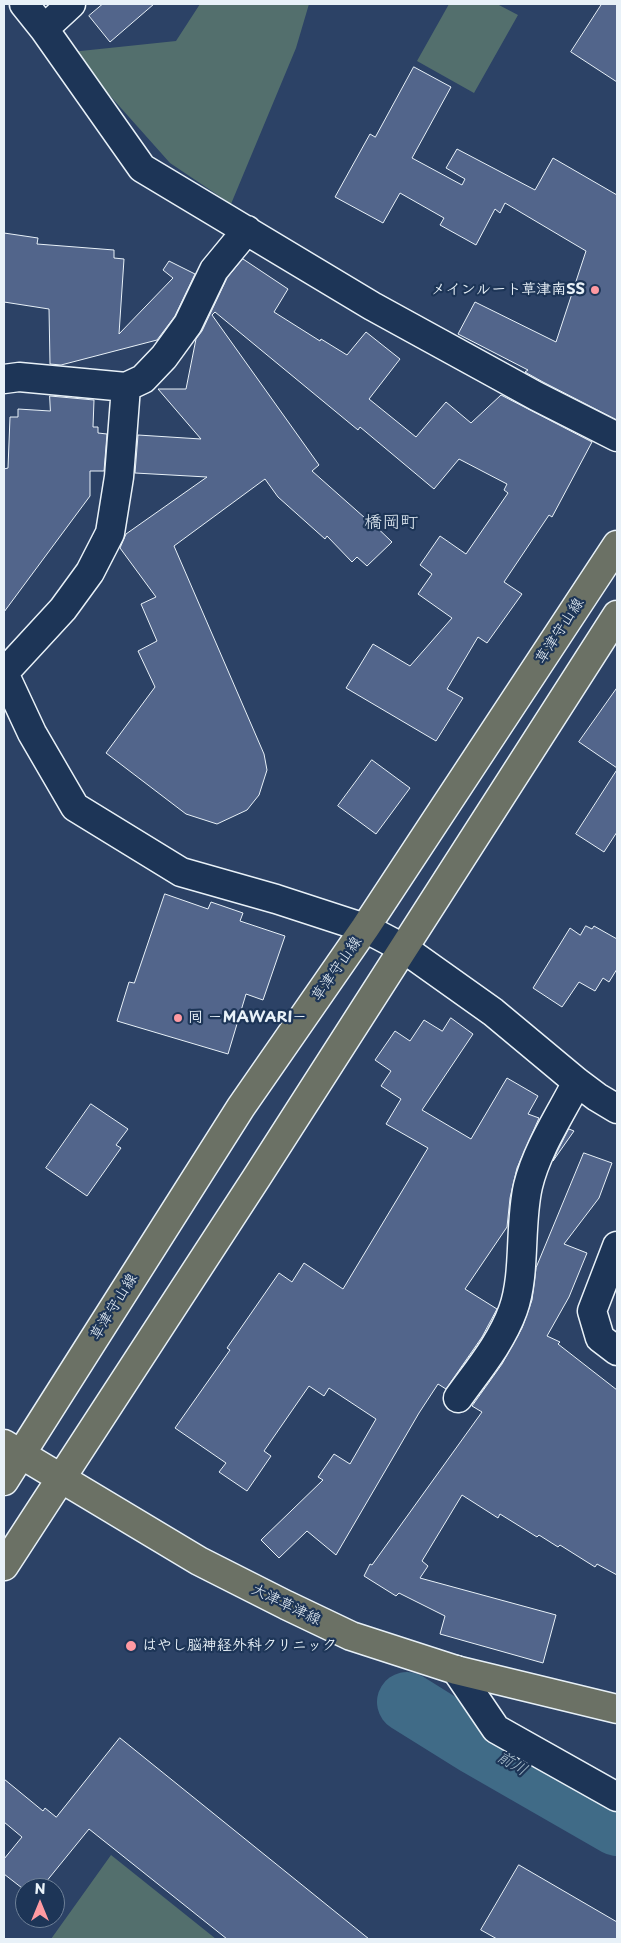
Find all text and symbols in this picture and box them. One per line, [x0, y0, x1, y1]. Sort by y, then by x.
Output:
place label: メインルート草津南SS [431, 281, 585, 299]
marker: メインルート草津南SS [589, 284, 601, 296]
district label: 橋岡町 [364, 512, 418, 534]
street label: 草津守山線 [532, 595, 588, 667]
street label: 草津守山線 [308, 933, 366, 1005]
place label: 囘 －MAWARI－ [188, 1009, 307, 1027]
marker: 囘 －MAWARI－ [172, 1012, 184, 1024]
street label: 草津守山線 [86, 1270, 142, 1344]
street label: 大津草津線 [248, 1580, 324, 1630]
place label: はやし脳神経外科クリニック [142, 1637, 337, 1655]
marker: はやし脳神経外科クリニック [124, 1639, 138, 1653]
water label: 前川 [493, 1748, 531, 1780]
north arrow [15, 1878, 65, 1928]
text: N [34, 1878, 46, 1899]

